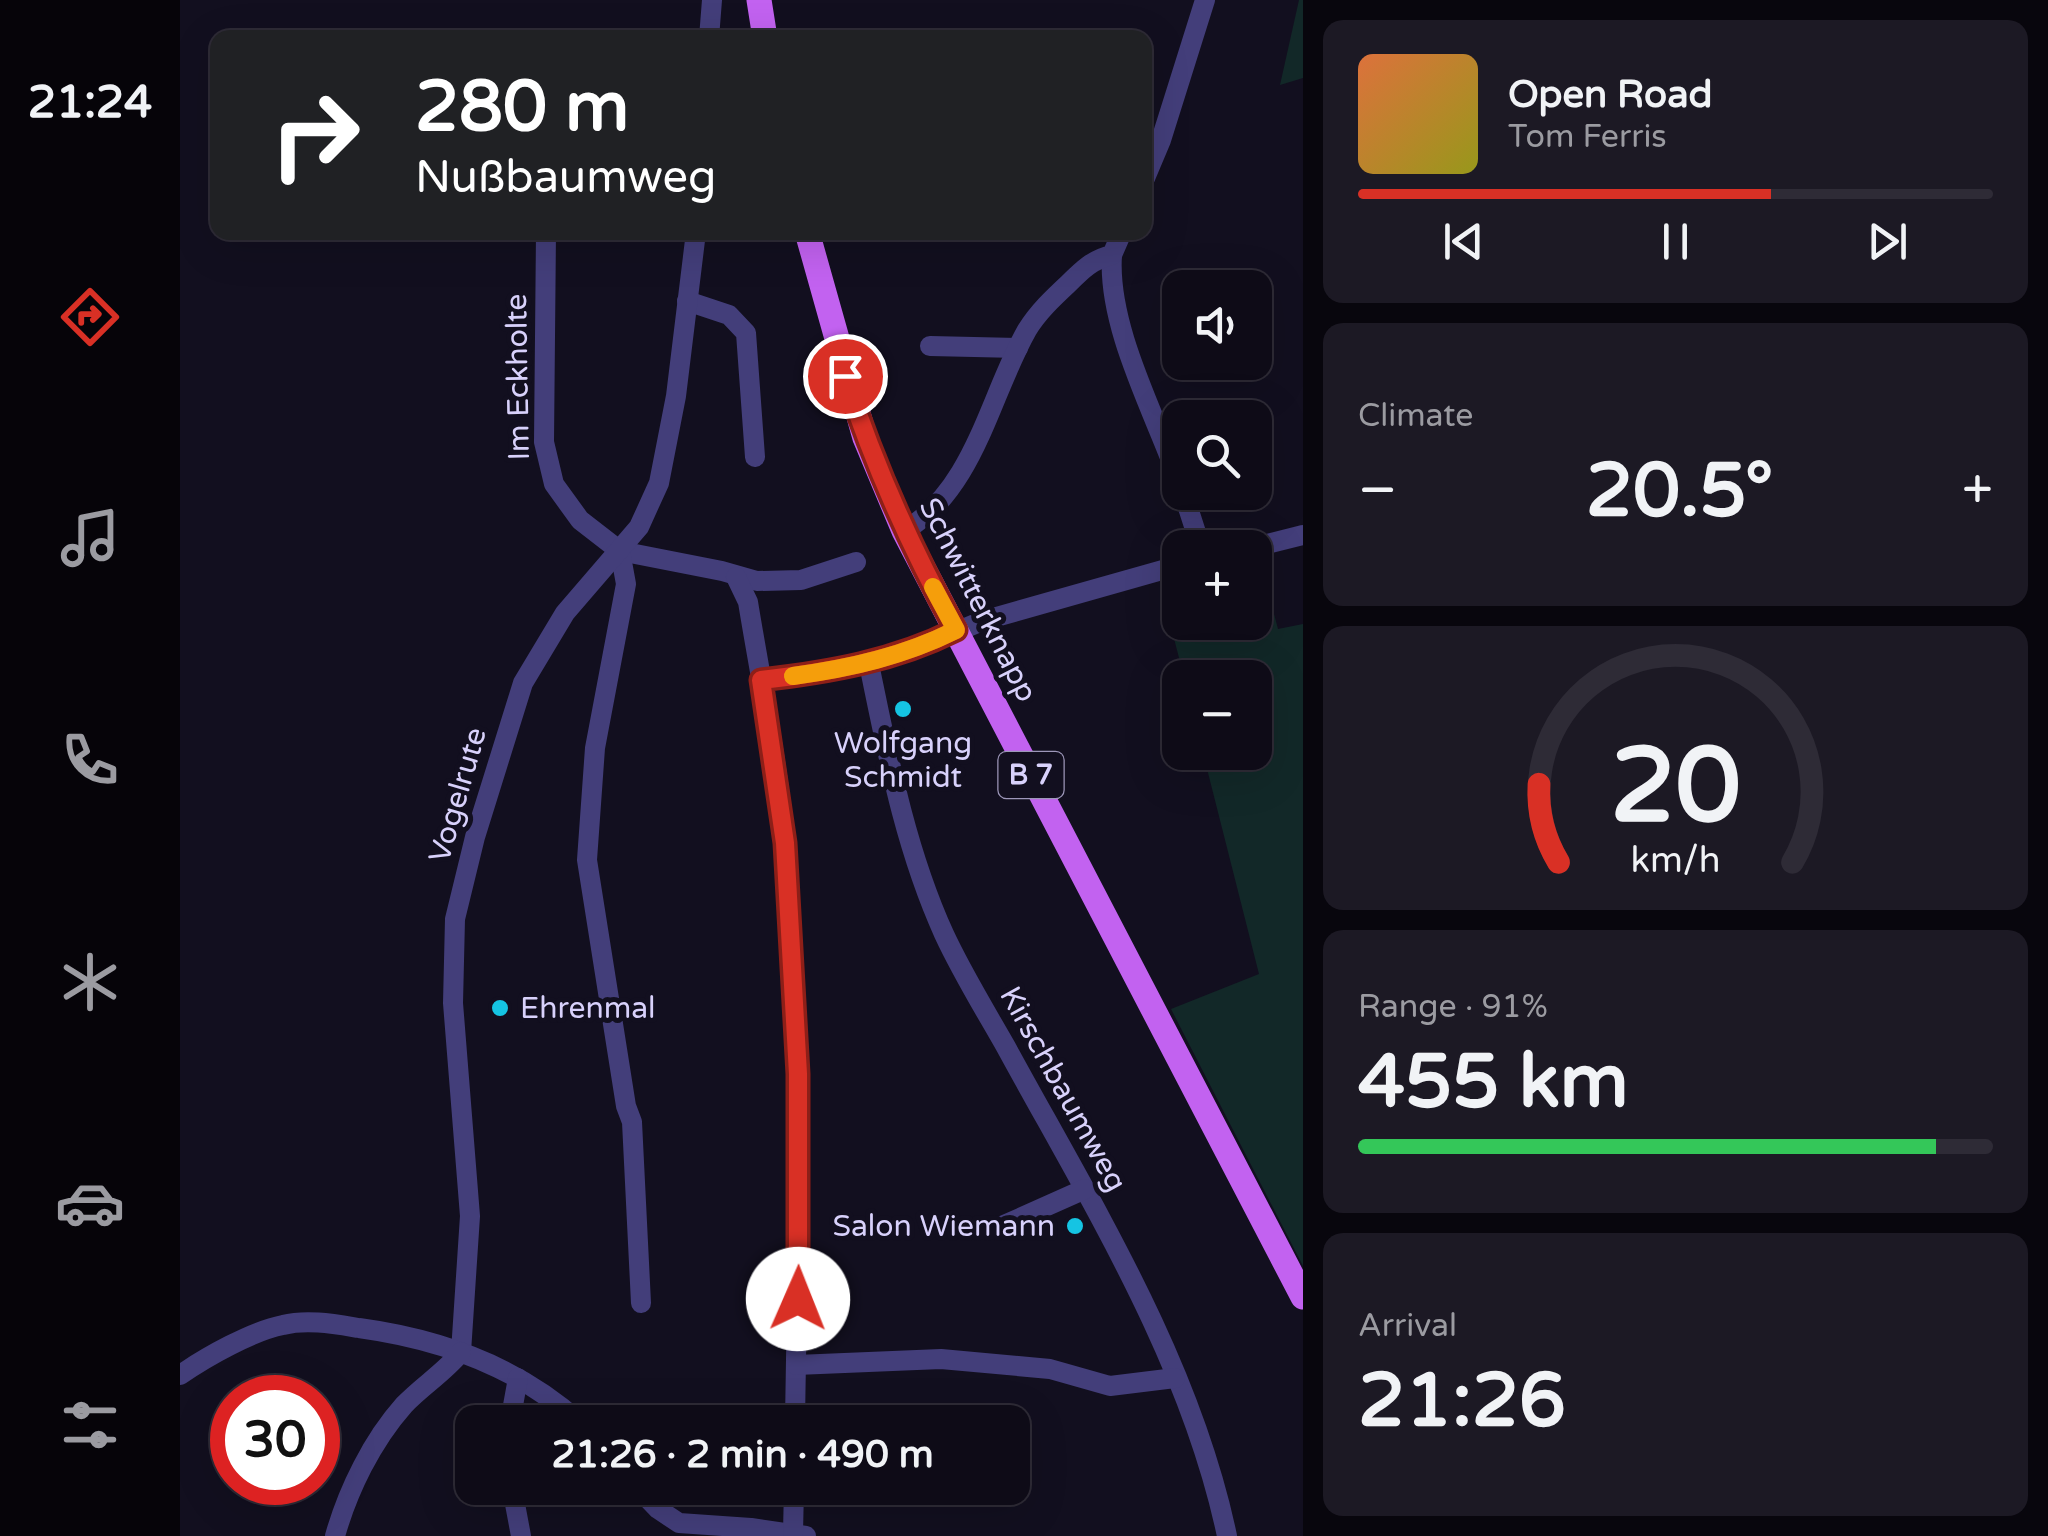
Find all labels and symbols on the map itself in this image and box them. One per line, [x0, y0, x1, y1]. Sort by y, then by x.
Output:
street label: Im Eckholte [498, 293, 538, 461]
pin [803, 334, 888, 419]
street label: Schwitterknapp [911, 492, 1045, 708]
marker: Wolfgang Schmidt [892, 698, 914, 720]
street label: Vogelrute [421, 723, 495, 867]
place label: Wolfgang Schmidt [834, 725, 972, 796]
road number: B 7 [998, 752, 1064, 798]
street label: Kirschbaumweg [991, 980, 1135, 1198]
place label: Ehrenmal [520, 990, 656, 1027]
marker: Ehrenmal [489, 997, 511, 1019]
place label: Salon Wiemann [832, 1208, 1055, 1245]
marker: Salon Wiemann [1064, 1215, 1086, 1237]
position arrow [746, 1247, 850, 1351]
speed limit sign: 30 [210, 1375, 340, 1505]

